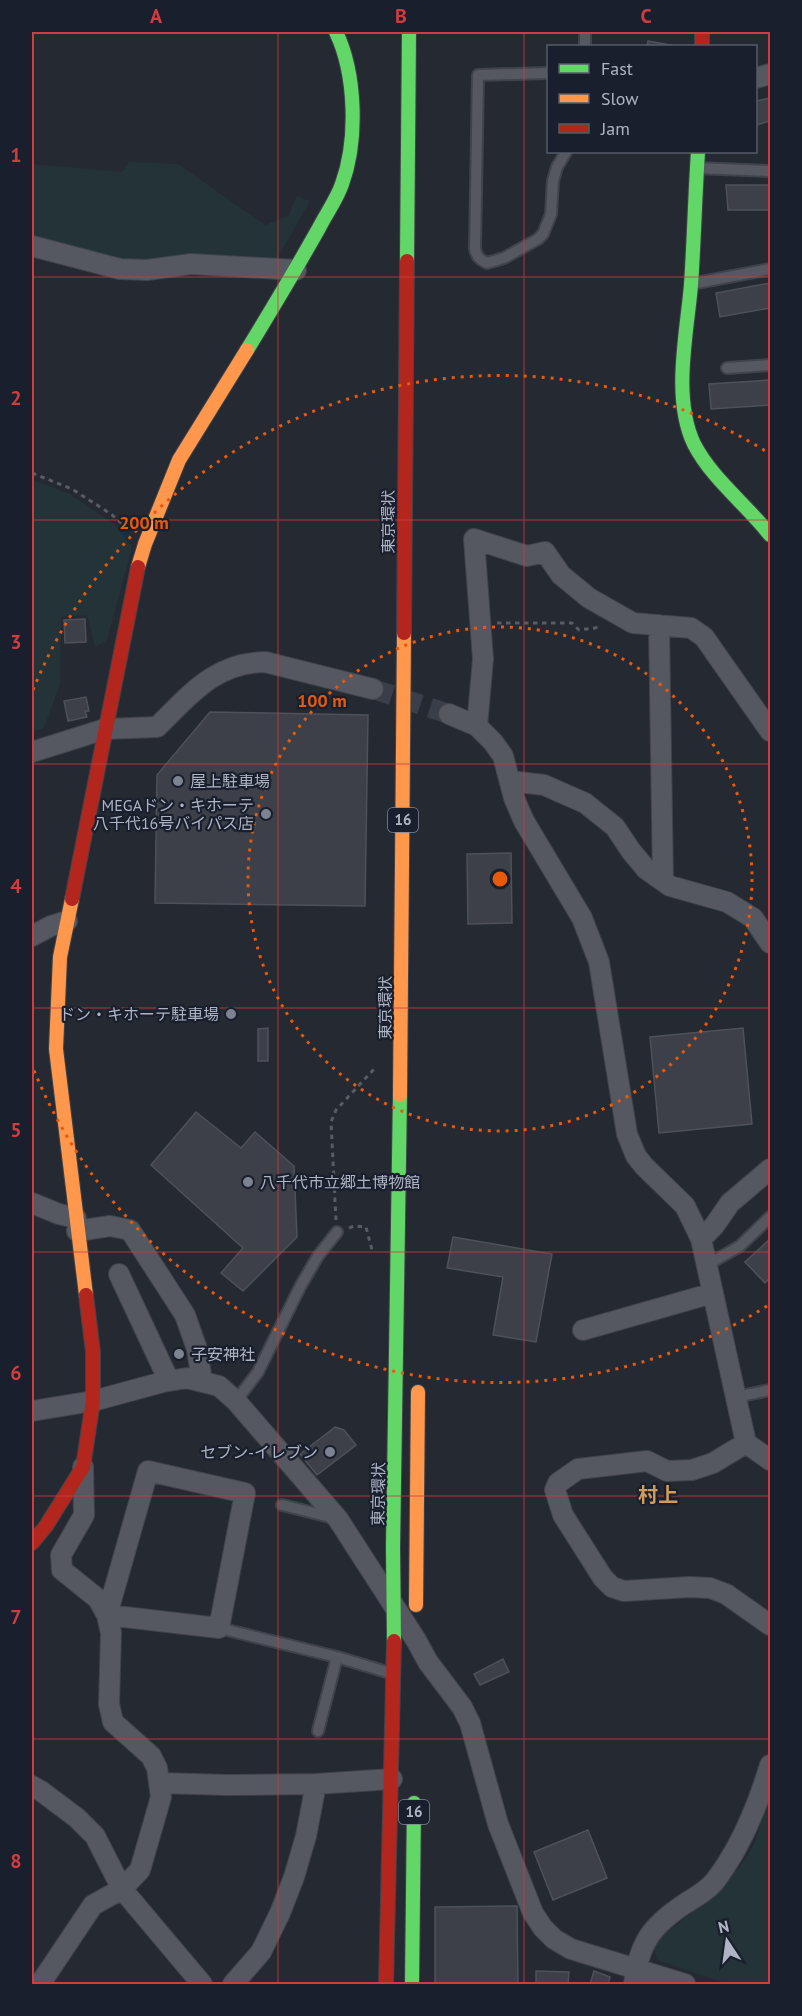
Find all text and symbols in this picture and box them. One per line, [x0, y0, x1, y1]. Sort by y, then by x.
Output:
text: A [150, 3, 163, 29]
text: B [395, 3, 407, 29]
text: C [640, 3, 652, 29]
legend [547, 45, 757, 153]
text: Fast [601, 57, 633, 80]
text: Slow [601, 87, 639, 110]
text: Jam [600, 117, 630, 140]
text: 1 [10, 142, 22, 168]
text: 2 [10, 385, 22, 411]
street label: 東京環状 [378, 490, 398, 554]
text: 200 m [119, 511, 169, 534]
text: 3 [10, 629, 22, 655]
text: 100 m [297, 689, 347, 712]
place label: 屋上駐車場 [190, 771, 270, 791]
marker: 屋上駐車場 [171, 774, 185, 788]
place label: MEGAドン・キホーテ 八千代16号バイパス店 [93, 795, 254, 833]
marker: MEGAドン・キホーテ 八千代16号バイパス店 [259, 807, 273, 821]
road number: 16 [388, 808, 418, 832]
centre of rings [490, 869, 510, 889]
text: 4 [10, 873, 22, 899]
street label: 東京環状 [375, 976, 395, 1040]
place label: ドン・キホーテ駐車場 [59, 1004, 219, 1024]
marker: ドン・キホーテ駐車場 [224, 1007, 238, 1021]
text: 5 [10, 1117, 22, 1143]
place label: 八千代市立郷土博物館 [260, 1172, 420, 1192]
marker: 八千代市立郷土博物館 [241, 1175, 255, 1189]
place label: 子安神社 [191, 1344, 255, 1364]
marker: 子安神社 [172, 1347, 186, 1361]
text: 6 [10, 1360, 22, 1386]
place label: セブン-イレブン [200, 1442, 318, 1462]
marker: セブン-イレブン [323, 1445, 337, 1459]
street label: 東京環状 [367, 1462, 389, 1526]
district label: 村上 [638, 1482, 678, 1508]
text: 7 [10, 1604, 22, 1630]
road number: 16 [399, 1800, 429, 1824]
text: 8 [10, 1848, 22, 1874]
north arrow [697, 1911, 757, 1971]
text: N [716, 1915, 731, 1937]

